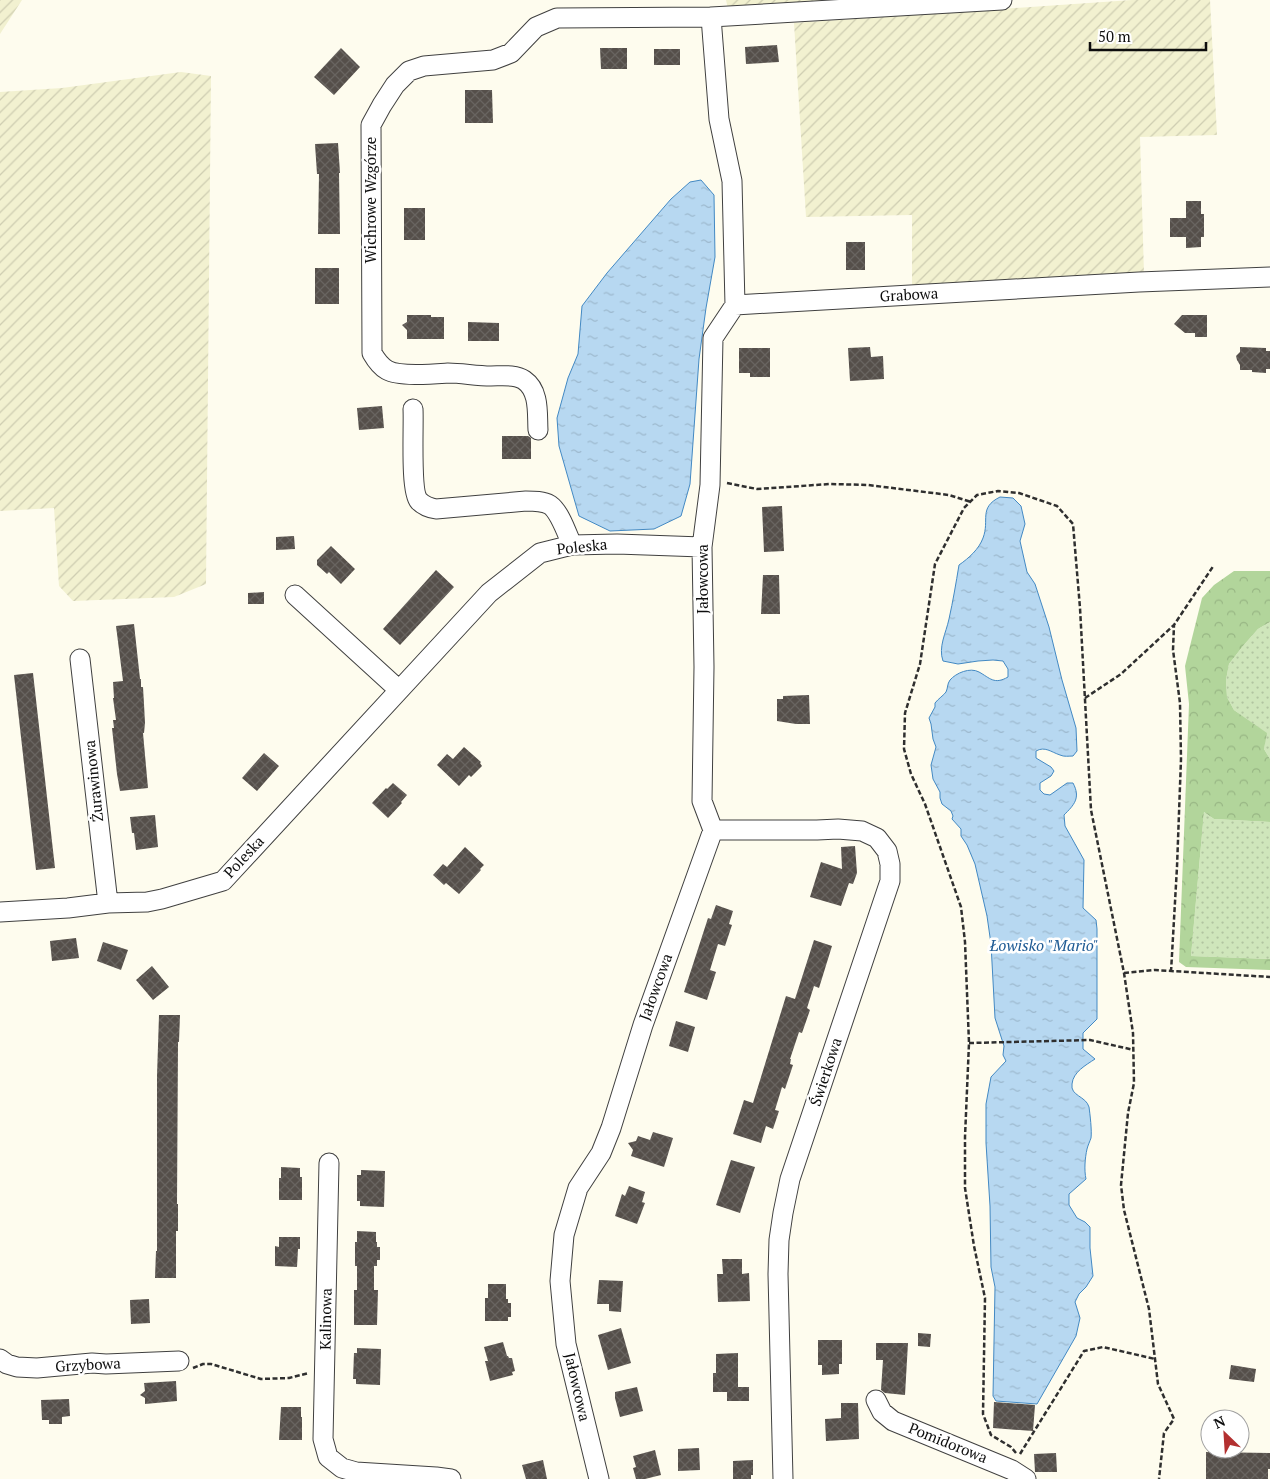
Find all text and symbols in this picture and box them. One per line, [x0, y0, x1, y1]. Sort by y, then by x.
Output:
scale bar [1090, 20, 1206, 52]
text: 50 m [1098, 26, 1131, 46]
street label: Wichrowe Wzgórze [360, 137, 380, 263]
street label: Grabowa [879, 282, 939, 306]
street label: Poleska [556, 533, 609, 559]
street label: Jałowcowa [692, 544, 712, 614]
street label: Żurawinowa [79, 739, 107, 823]
street label: Poleska [219, 831, 268, 882]
water label: Łowisko "Mario" [989, 934, 1098, 956]
street label: Jałowcowa [634, 950, 677, 1023]
street label: Świerkowa [805, 1034, 846, 1109]
street label: Kalinowa [314, 1287, 336, 1350]
street label: Jałowcowa [560, 1351, 596, 1423]
street label: Grzybowa [55, 1352, 122, 1376]
north arrow [1200, 1409, 1250, 1459]
text: N [1210, 1411, 1228, 1433]
street label: Pomidorowa [906, 1417, 991, 1467]

